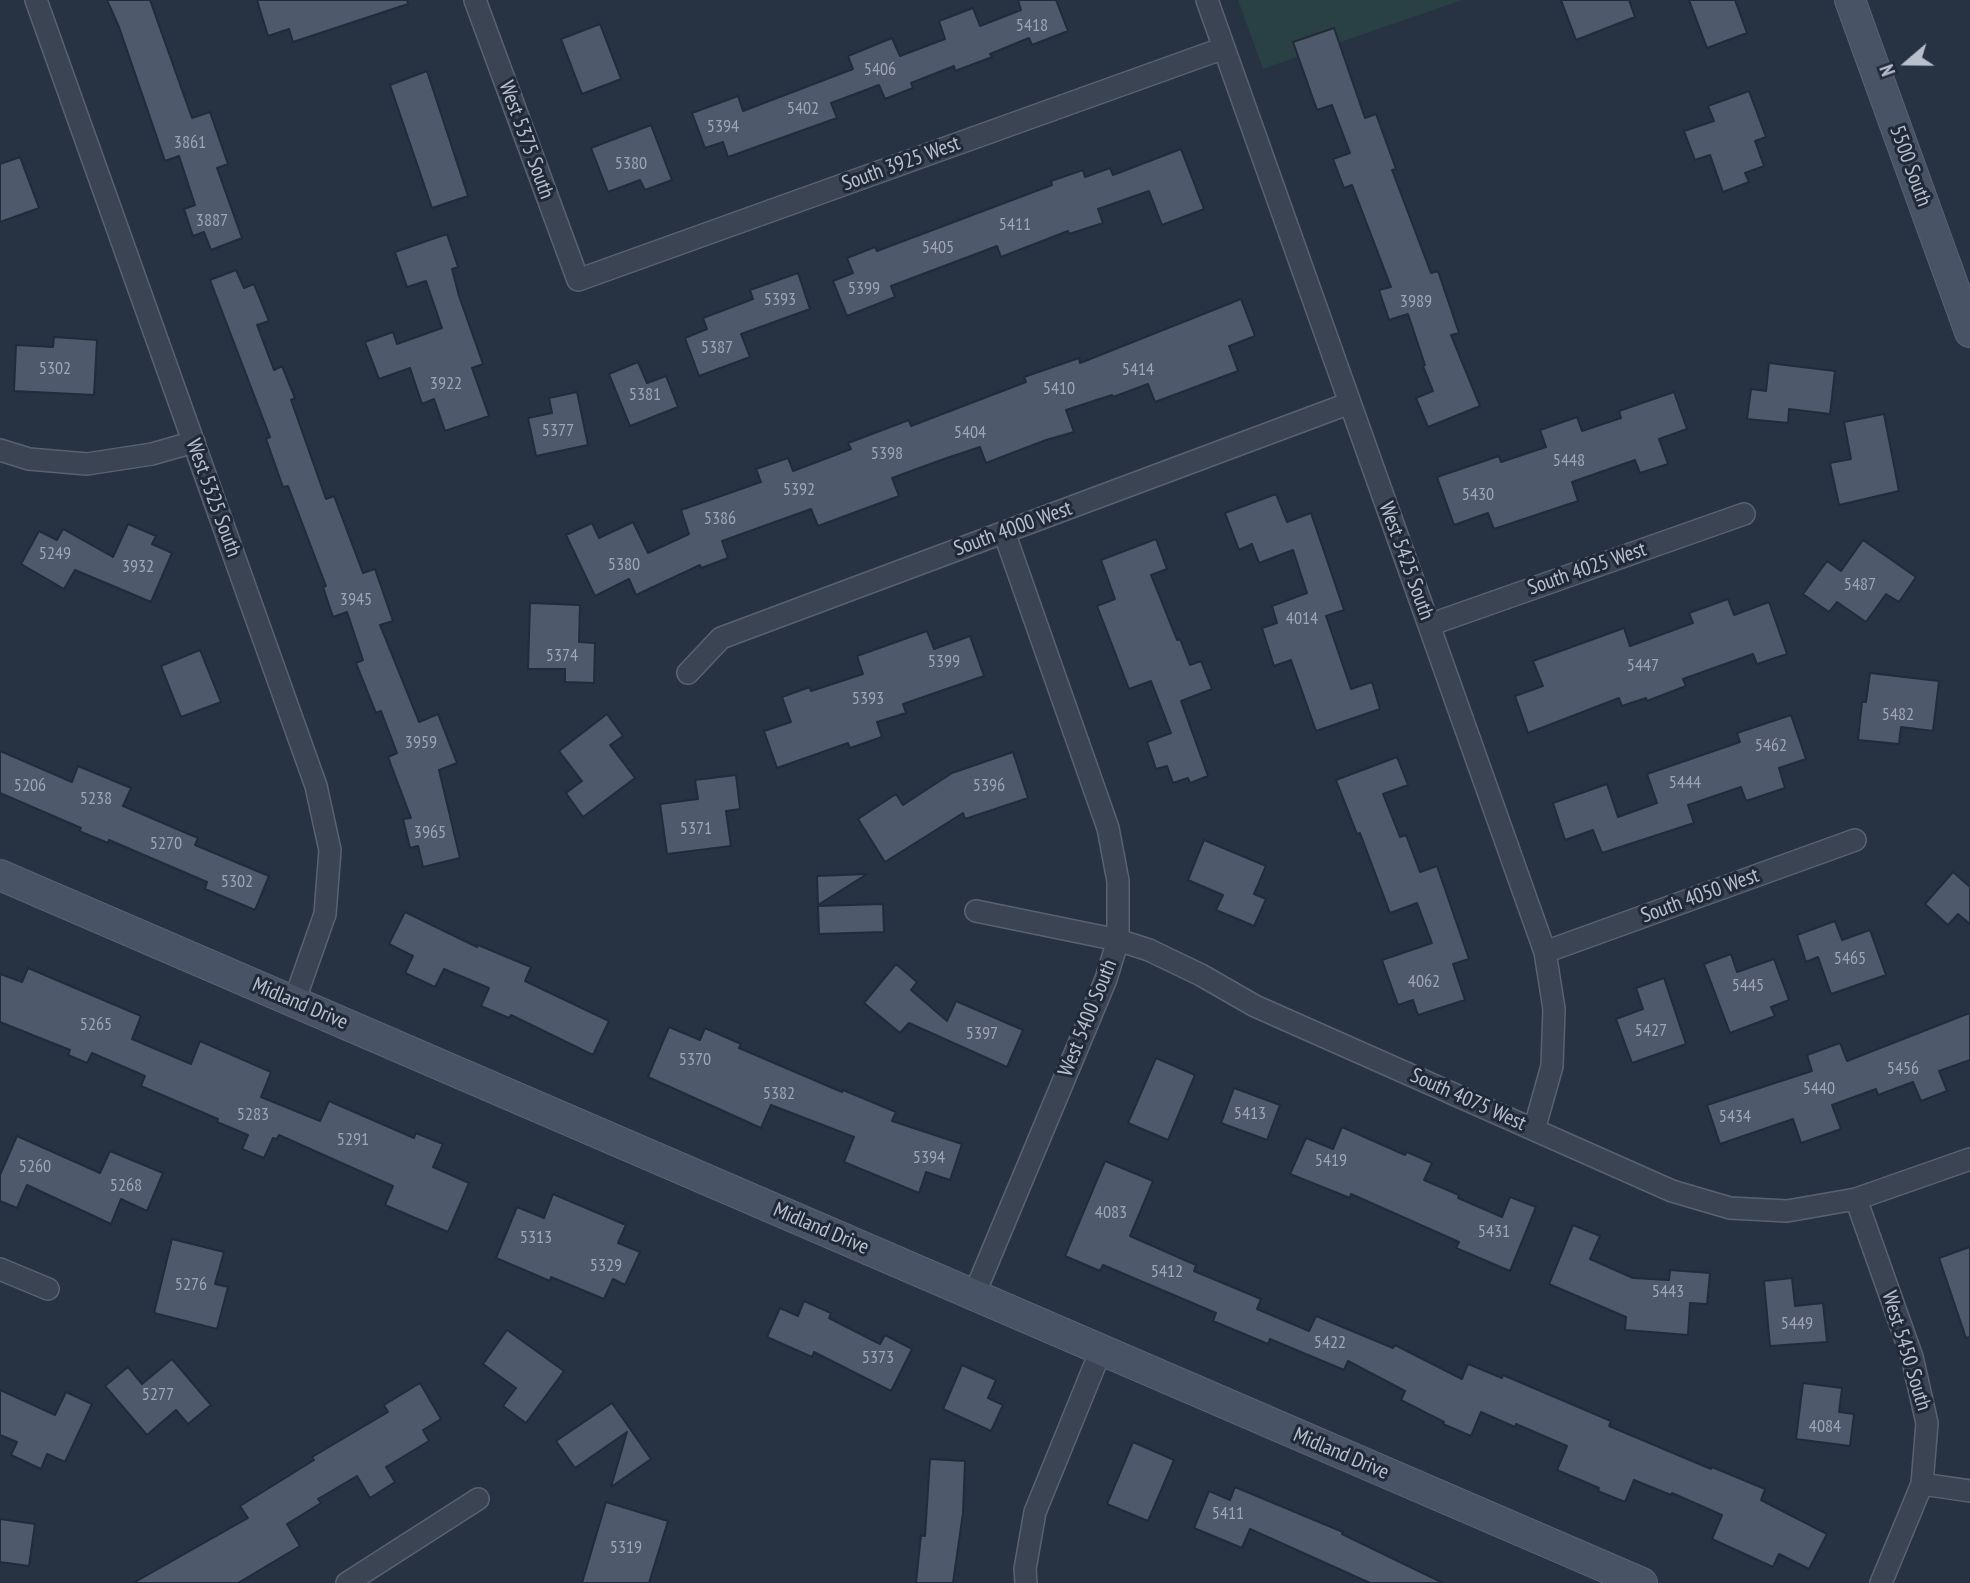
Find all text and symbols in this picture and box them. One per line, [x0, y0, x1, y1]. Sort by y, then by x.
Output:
house number: 5418 [1016, 15, 1048, 37]
north arrow [1872, 28, 1942, 98]
house number: 5406 [864, 59, 896, 81]
text: N [1874, 61, 1900, 79]
street label: West 5375 South [493, 78, 559, 202]
house number: 5402 [787, 98, 819, 120]
house number: 5394 [707, 116, 739, 138]
street label: 5500 South [1884, 122, 1936, 210]
street label: South 3925 West [839, 131, 963, 197]
house number: 3861 [174, 132, 206, 154]
house number: 5380 [615, 153, 647, 175]
house number: 3887 [196, 210, 228, 232]
house number: 5411 [999, 214, 1031, 236]
house number: 5405 [922, 237, 954, 259]
house number: 5399 [848, 278, 880, 300]
house number: 5393 [764, 289, 796, 311]
house number: 3989 [1400, 291, 1432, 313]
house number: 5387 [701, 337, 733, 359]
house number: 5302 [39, 358, 71, 380]
house number: 5414 [1122, 359, 1154, 381]
house number: 3922 [430, 373, 462, 395]
house number: 5410 [1043, 378, 1075, 400]
house number: 5381 [629, 384, 661, 406]
house number: 5377 [542, 420, 574, 442]
house number: 5404 [954, 422, 986, 444]
street label: West 5325 South [180, 436, 246, 560]
house number: 5398 [871, 443, 903, 465]
house number: 5448 [1553, 450, 1585, 472]
house number: 5392 [783, 479, 815, 501]
house number: 5430 [1462, 484, 1494, 506]
street label: South 4000 West [951, 496, 1075, 562]
street label: West 5425 South [1373, 499, 1439, 623]
house number: 5386 [704, 508, 736, 530]
street label: South 4025 West [1524, 537, 1650, 601]
house number: 5249 [39, 543, 71, 565]
house number: 5380 [608, 554, 640, 576]
house number: 3932 [122, 556, 154, 578]
house number: 5487 [1844, 574, 1876, 596]
house number: 3945 [340, 589, 372, 611]
house number: 4014 [1286, 608, 1318, 630]
house number: 5374 [546, 645, 578, 667]
house number: 5399 [928, 651, 960, 673]
house number: 5447 [1627, 655, 1659, 677]
house number: 5393 [852, 688, 884, 710]
house number: 5482 [1882, 704, 1914, 726]
house number: 3959 [405, 732, 437, 754]
house number: 5462 [1755, 735, 1787, 757]
house number: 5444 [1669, 772, 1701, 794]
house number: 5206 [14, 775, 46, 797]
house number: 5396 [973, 775, 1005, 797]
house number: 5238 [80, 788, 112, 810]
house number: 5371 [680, 818, 712, 840]
house number: 3965 [414, 822, 446, 844]
house number: 5270 [150, 833, 182, 855]
street label: South 4050 West [1638, 863, 1762, 929]
house number: 5302 [221, 871, 253, 893]
house number: 5465 [1834, 948, 1866, 970]
street label: West 5400 South [1053, 956, 1123, 1080]
house number: 4062 [1408, 971, 1440, 993]
street label: Midland Drive [248, 973, 352, 1035]
house number: 5445 [1732, 975, 1764, 997]
house number: 5265 [80, 1014, 112, 1036]
house number: 5427 [1635, 1020, 1667, 1042]
house number: 5397 [966, 1023, 998, 1045]
house number: 5370 [679, 1049, 711, 1071]
house number: 5456 [1887, 1058, 1919, 1080]
street label: South 4075 West [1406, 1063, 1530, 1137]
house number: 5440 [1803, 1078, 1835, 1100]
house number: 5382 [763, 1083, 795, 1105]
house number: 5413 [1234, 1103, 1266, 1125]
house number: 5283 [237, 1104, 269, 1126]
house number: 5434 [1719, 1106, 1751, 1128]
house number: 5291 [337, 1129, 369, 1151]
house number: 5394 [913, 1147, 945, 1169]
house number: 5419 [1315, 1150, 1347, 1172]
house number: 5260 [19, 1156, 51, 1178]
house number: 5268 [110, 1175, 142, 1197]
street label: Midland Drive [769, 1198, 873, 1260]
house number: 4083 [1095, 1202, 1127, 1224]
house number: 5431 [1478, 1221, 1510, 1243]
house number: 5313 [520, 1227, 552, 1249]
house number: 5329 [590, 1255, 622, 1277]
house number: 5412 [1151, 1261, 1183, 1283]
house number: 5276 [175, 1274, 207, 1296]
house number: 5443 [1652, 1281, 1684, 1303]
street label: West 5450 South [1876, 1288, 1936, 1414]
house number: 5449 [1781, 1313, 1813, 1335]
house number: 5422 [1314, 1332, 1346, 1354]
house number: 5373 [862, 1347, 894, 1369]
house number: 5277 [142, 1384, 174, 1406]
house number: 4084 [1809, 1416, 1841, 1438]
street label: Midland Drive [1289, 1423, 1393, 1485]
house number: 5411 [1212, 1503, 1244, 1525]
house number: 5319 [610, 1537, 642, 1559]

